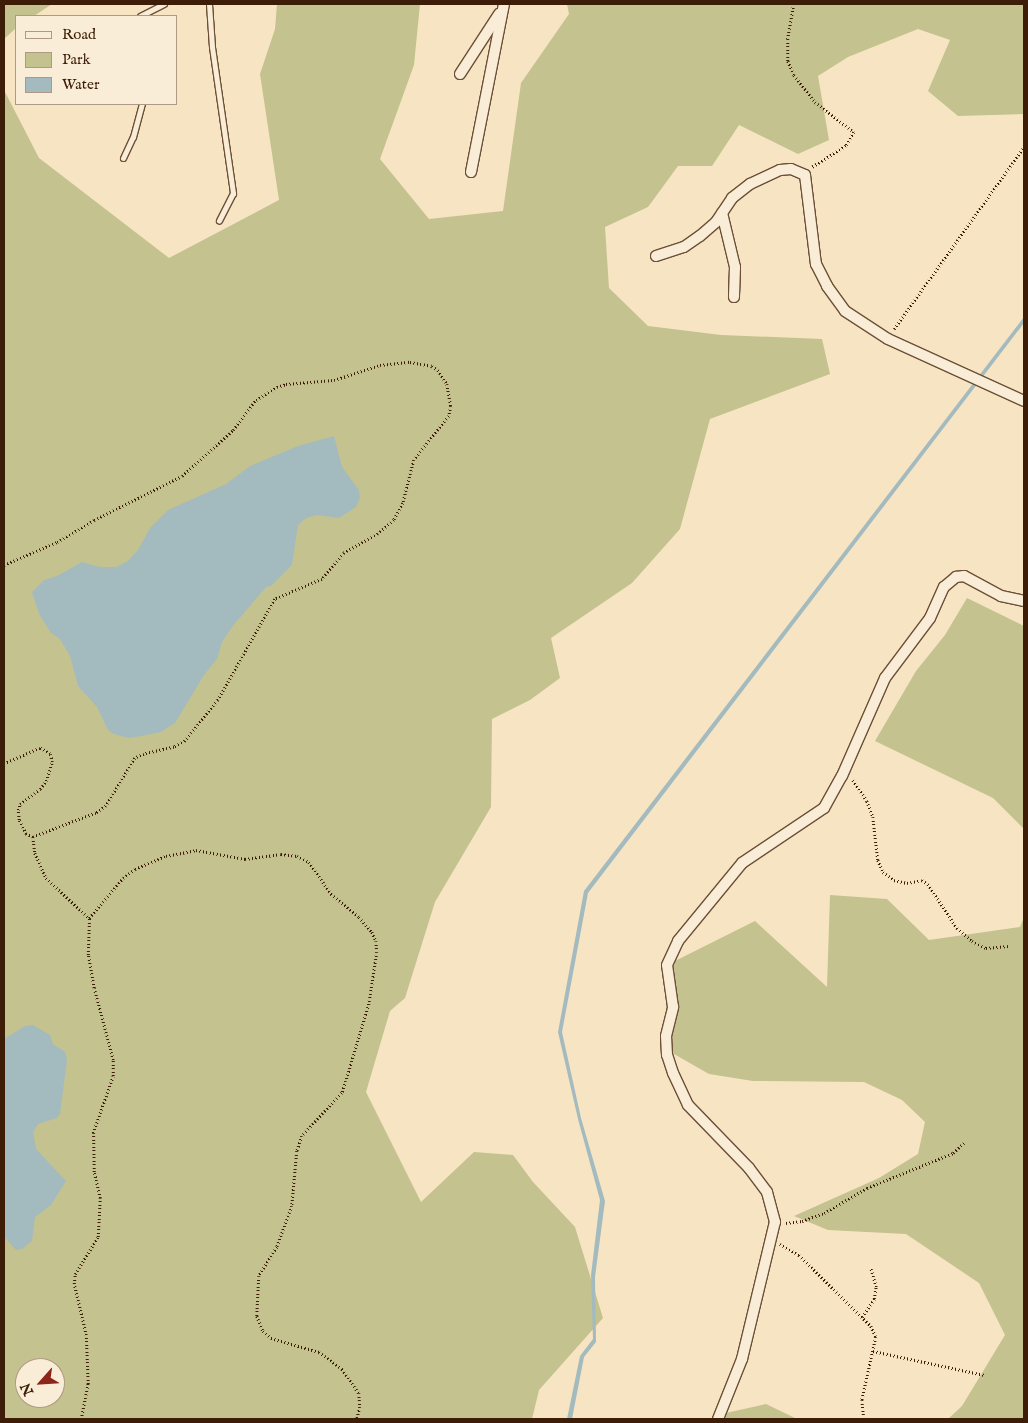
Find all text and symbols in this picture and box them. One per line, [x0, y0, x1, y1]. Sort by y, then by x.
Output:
legend [15, 15, 178, 105]
text: Road [62, 25, 96, 44]
text: Park [62, 50, 91, 69]
text: Water [62, 75, 99, 94]
north arrow [15, 1358, 65, 1408]
text: N [17, 1380, 38, 1399]

